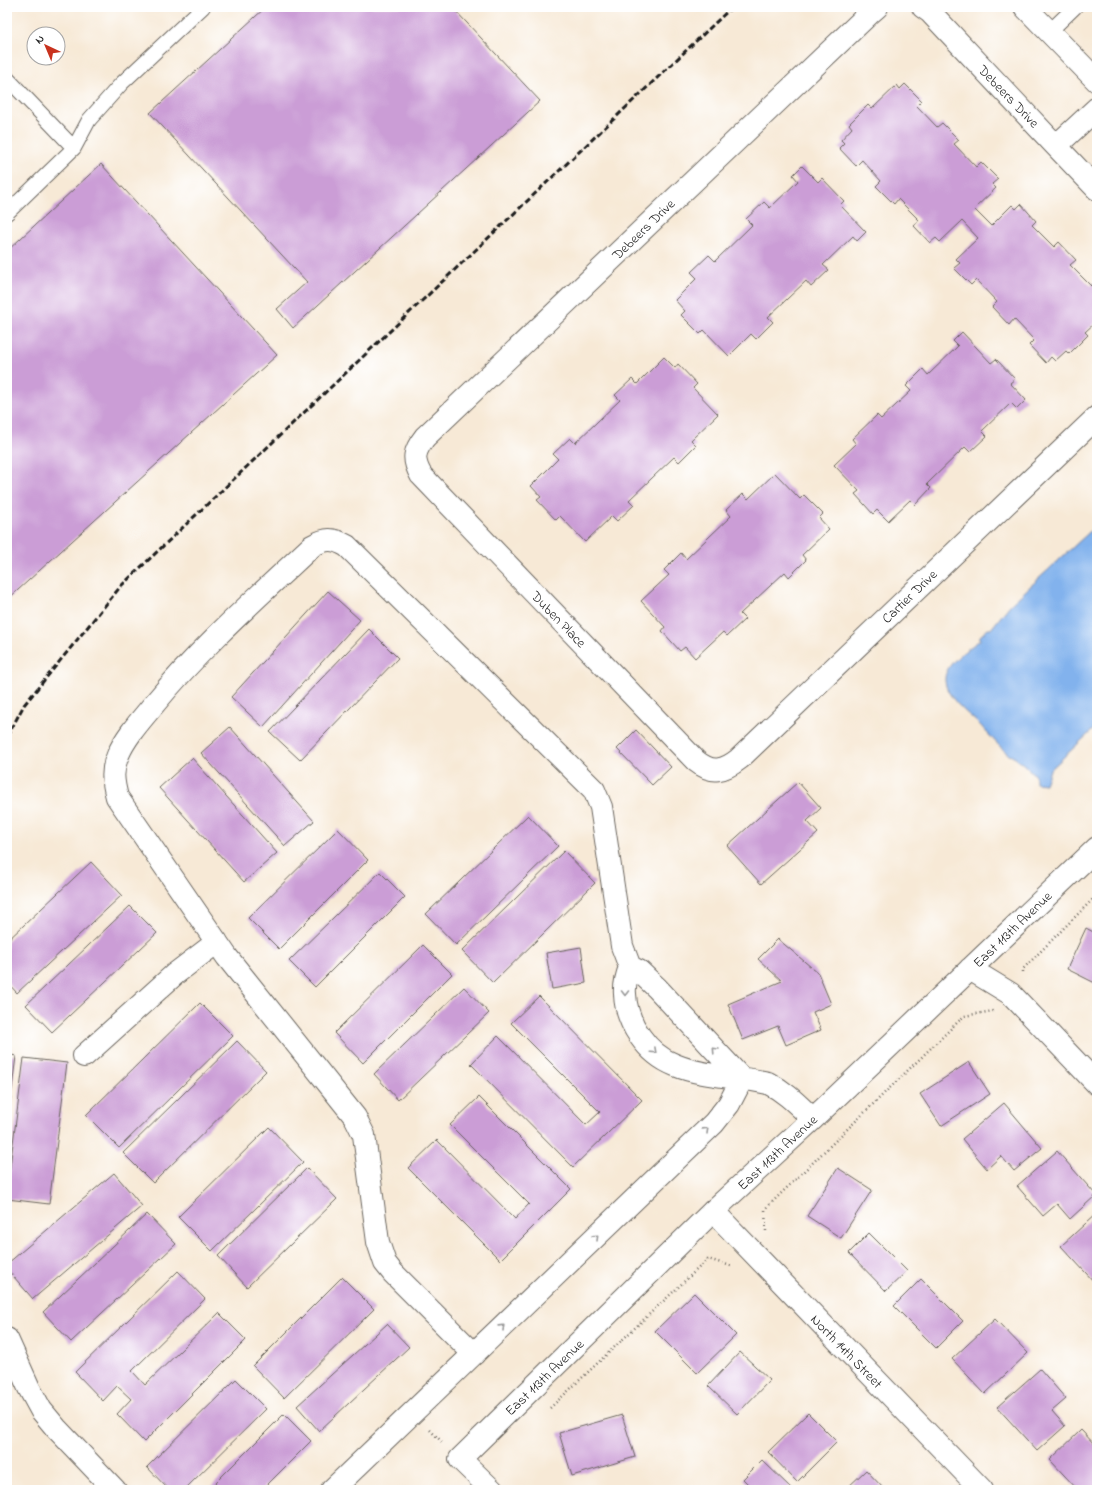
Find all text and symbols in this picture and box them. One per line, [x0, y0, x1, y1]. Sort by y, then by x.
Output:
north arrow [26, 26, 66, 66]
text: N [32, 31, 48, 48]
street label: Debeers Drive [972, 60, 1044, 134]
street label: Debeers Drive [607, 194, 681, 266]
street label: Cartier Drive [878, 565, 943, 629]
street label: Duben Place [525, 586, 591, 654]
street label: East 113th Avenue [969, 886, 1058, 973]
one-way arrow [621, 990, 629, 996]
one-way arrow [649, 1046, 657, 1054]
one-way arrow [713, 1047, 720, 1055]
street label: East 113th Avenue [733, 1110, 823, 1196]
one-way arrow [701, 1127, 709, 1135]
one-way arrow [591, 1234, 599, 1242]
street label: North 14th Street [805, 1310, 887, 1394]
one-way arrow [497, 1324, 505, 1332]
street label: East 113th Avenue [501, 1334, 590, 1421]

